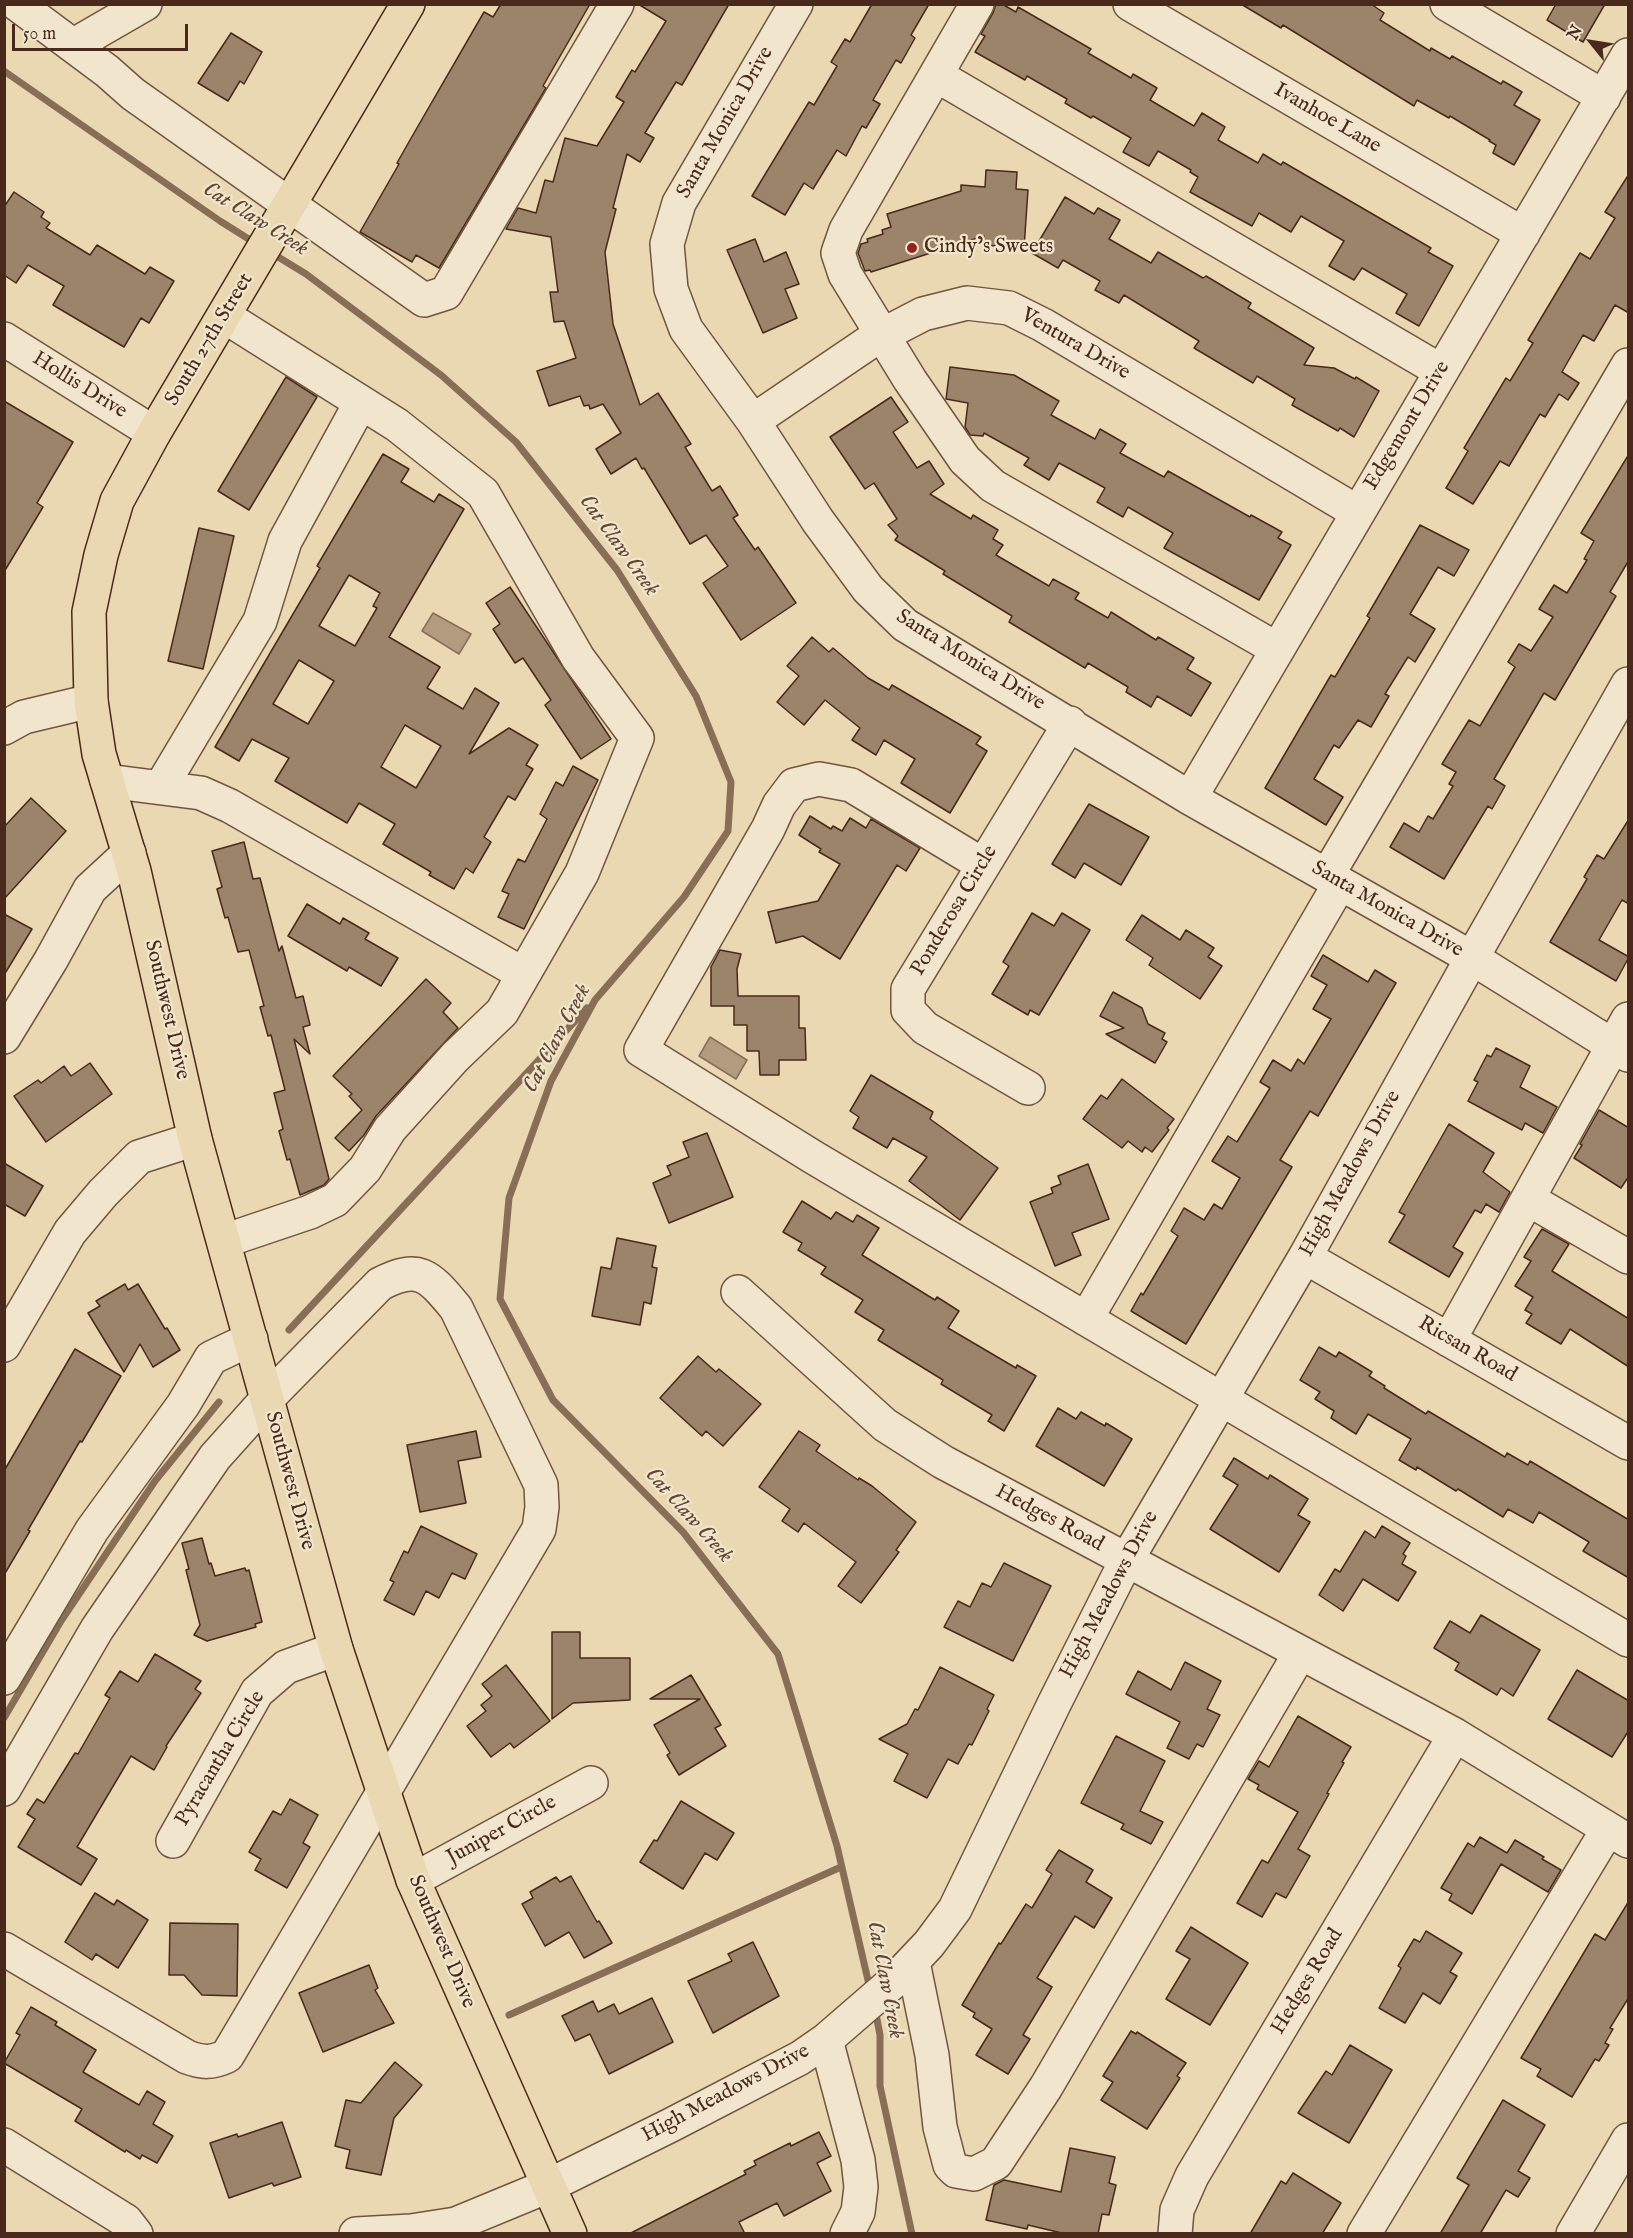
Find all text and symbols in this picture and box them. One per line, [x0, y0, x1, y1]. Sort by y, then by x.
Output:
scale bar [15, 12, 190, 50]
north arrow [1561, 12, 1621, 72]
text: N [1563, 22, 1588, 44]
text: 50 m [23, 23, 56, 46]
street label: Santa Monica Drive [672, 43, 780, 203]
street label: Ivanhoe Lane [1269, 78, 1385, 160]
water label: Cat Claw Creek [198, 177, 312, 263]
place label: Cindy’s Sweets [924, 235, 1053, 261]
marker: Cindy’s Sweets [905, 241, 919, 255]
street label: South 27th Street [160, 269, 260, 411]
street label: Ventura Drive [1016, 304, 1134, 386]
street label: Hollis Drive [27, 347, 131, 425]
street label: Edgemont Drive [1360, 357, 1456, 495]
water label: Cat Claw Creek [572, 490, 664, 602]
street label: Santa Monica Drive [891, 605, 1049, 717]
street label: Ponderosa Circle [906, 841, 1004, 981]
street label: Santa Monica Drive [1307, 856, 1467, 964]
street label: Southwest Drive [138, 938, 194, 1082]
water label: Cat Claw Creek [518, 980, 598, 1098]
street label: High Meadows Drive [1295, 1087, 1407, 1261]
street label: Ricsan Road [1413, 1312, 1521, 1388]
street label: Southwest Drive [258, 1409, 320, 1553]
water label: Cat Claw Creek [638, 1463, 738, 1569]
street label: Hedges Road [991, 1480, 1107, 1558]
street label: High Meadows Drive [1055, 1507, 1165, 1683]
street label: Pyracantha Circle [171, 1687, 271, 1831]
street label: Juniper Circle [443, 1791, 561, 1871]
street label: Southwest Drive [402, 1872, 480, 2012]
water label: Cat Claw Creek [860, 1919, 908, 2041]
street label: Hedges Road [1267, 1924, 1349, 2040]
street label: High Meadows Drive [638, 2039, 814, 2149]

